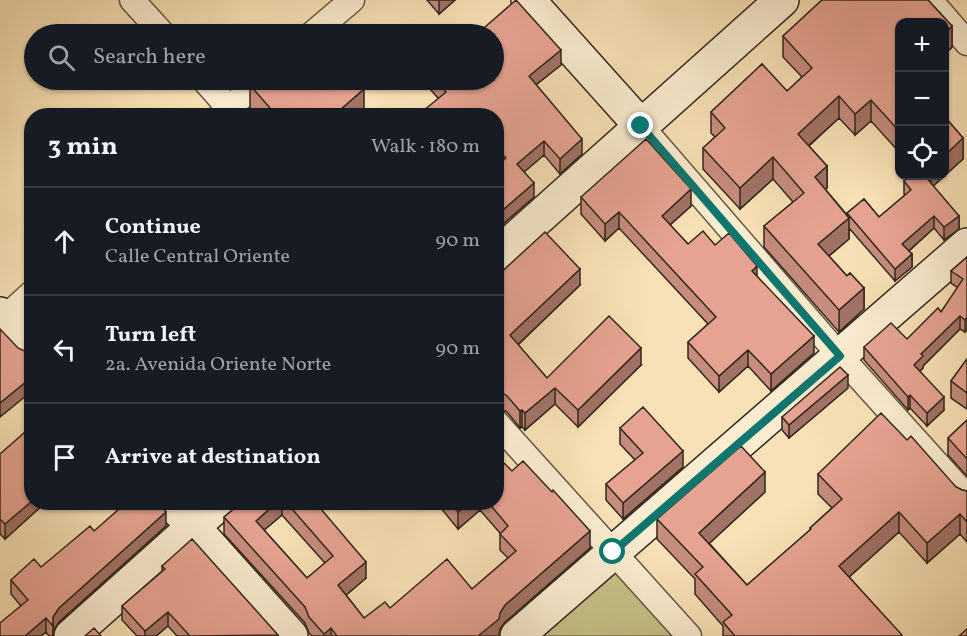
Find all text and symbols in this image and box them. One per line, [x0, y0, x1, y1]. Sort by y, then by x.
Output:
map controls [895, 18, 949, 180]
button: + [895, 18, 949, 72]
search box [24, 24, 504, 90]
icon: search [45, 41, 78, 74]
text: Search here [93, 42, 206, 73]
button: − [895, 72, 949, 126]
route end [627, 112, 653, 138]
button: locate [895, 126, 949, 180]
text: 3 min [48, 129, 118, 165]
text: Walk · 180 m [371, 133, 480, 161]
text: Continue [105, 212, 201, 243]
icon: ahead [48, 225, 81, 258]
text: 90 m [436, 227, 480, 255]
text: Calle Central Oriente [105, 243, 290, 271]
text: Turn left [105, 320, 196, 351]
icon: left [48, 333, 81, 366]
text: 90 m [436, 335, 480, 363]
text: 2a. Avenida Oriente Norte [105, 351, 331, 379]
icon: arrive [48, 441, 81, 474]
text: Arrive at destination [105, 442, 321, 473]
route start [599, 538, 625, 564]

